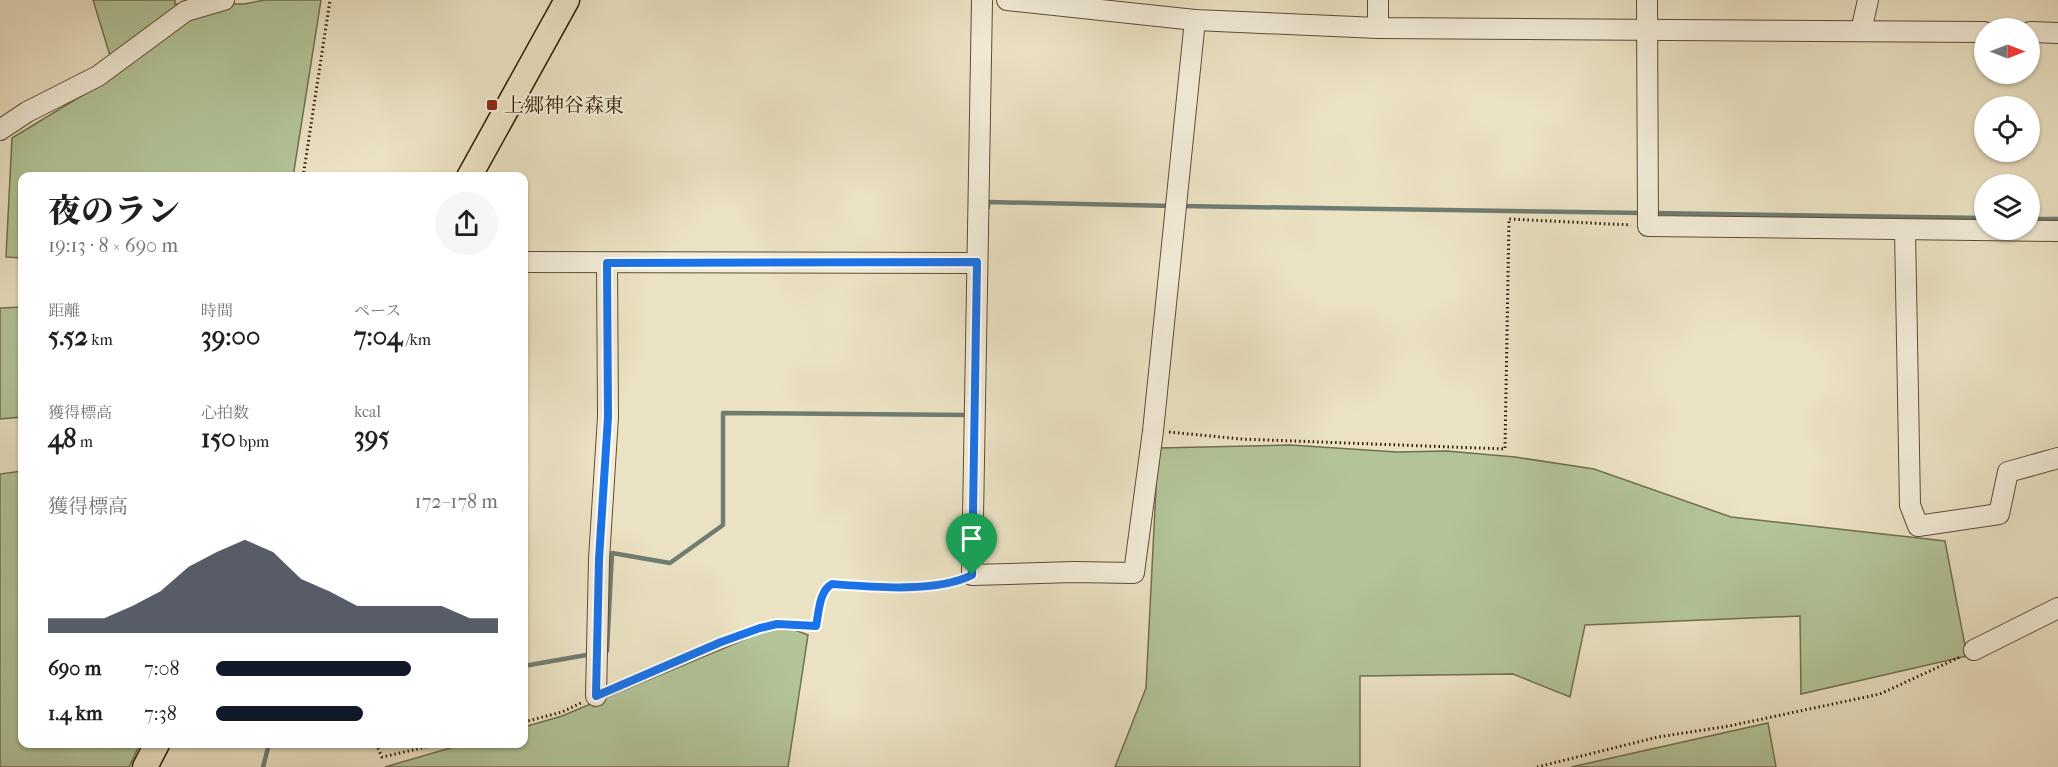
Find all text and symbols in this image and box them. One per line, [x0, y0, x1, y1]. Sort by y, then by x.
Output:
north arrow [1974, 18, 2040, 84]
map controls [1974, 18, 2040, 240]
place label: 上郷神谷森東 [504, 94, 624, 117]
button: locate [1974, 96, 2040, 162]
marker: 上郷神谷森東 [485, 98, 499, 112]
button: layers [1974, 174, 2040, 240]
text: 夜のラン [48, 192, 180, 231]
button: share [435, 192, 498, 255]
text: 19:13 · 8 × 690 m [48, 234, 178, 257]
text: 距離 [48, 301, 80, 320]
text: 時間 [201, 301, 233, 320]
text: ペース [354, 301, 401, 320]
text: 5.52 [48, 321, 88, 352]
text: 39:00 [201, 321, 260, 352]
text: 7:04 [354, 321, 402, 352]
text: km [88, 330, 113, 349]
text: /km [402, 330, 431, 349]
text: kcal [354, 402, 381, 421]
text: 獲得標高 [48, 403, 112, 422]
text: 心拍数 [201, 403, 249, 422]
text: 395 [354, 421, 390, 452]
text: 48 [48, 423, 76, 454]
text: 150 [201, 423, 236, 454]
text: m [76, 432, 93, 451]
text: bpm [236, 432, 269, 451]
text: 172–178 m [415, 490, 498, 513]
text: 獲得標高 [48, 495, 128, 518]
pin [946, 513, 997, 575]
icon: arrive [955, 522, 988, 555]
text: 690 m [48, 657, 101, 680]
text: 7:08 [144, 657, 180, 680]
text: 1.4 km [48, 702, 103, 725]
text: 7:38 [144, 702, 177, 725]

